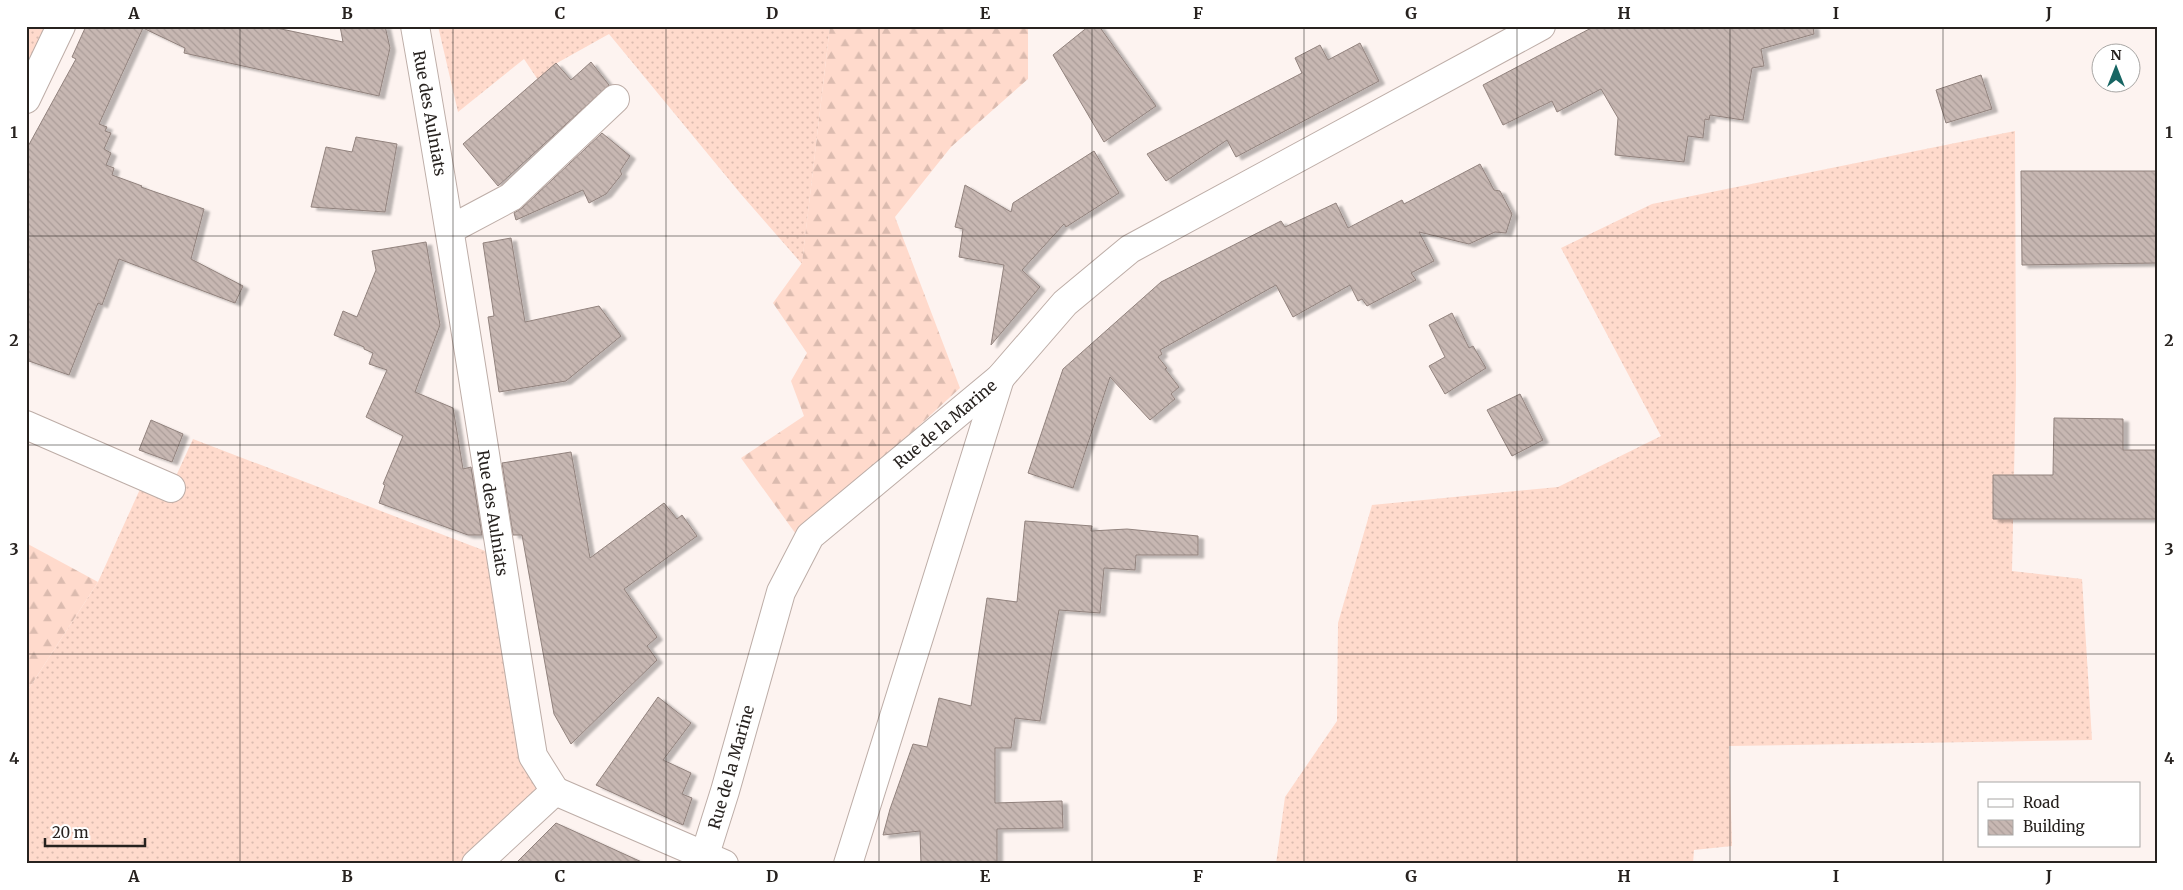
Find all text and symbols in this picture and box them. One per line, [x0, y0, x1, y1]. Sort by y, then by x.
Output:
text: A [127, 3, 140, 23]
text: B [341, 3, 353, 23]
text: C [555, 3, 565, 23]
text: D [766, 3, 778, 23]
text: E [980, 3, 991, 23]
text: F [1193, 3, 1203, 23]
text: G [1405, 3, 1417, 23]
text: H [1617, 3, 1631, 23]
text: I [1833, 3, 1839, 23]
text: J [2045, 3, 2052, 23]
north arrow [2090, 42, 2140, 92]
text: N [2110, 46, 2122, 64]
street label: Rue des Aulniats [409, 49, 451, 178]
text: 1 [10, 122, 18, 142]
text: 1 [2165, 122, 2173, 142]
text: 2 [9, 330, 19, 350]
text: 2 [2164, 330, 2174, 350]
street label: Rue de la Marine [890, 375, 1000, 473]
street label: Rue des Aulniats [473, 449, 513, 578]
text: 3 [9, 539, 19, 559]
text: 3 [2164, 539, 2174, 559]
street label: Rue de la Marine [704, 703, 758, 831]
text: 4 [9, 748, 19, 768]
text: 4 [2164, 748, 2174, 768]
legend [1978, 782, 2140, 848]
text: Road [2023, 793, 2059, 812]
scale bar [45, 815, 145, 847]
text: Building [2023, 817, 2085, 836]
text: 20 m [52, 823, 89, 842]
text: A [127, 866, 140, 886]
text: B [341, 866, 353, 886]
text: C [555, 866, 565, 886]
text: D [766, 866, 778, 886]
text: E [980, 866, 991, 886]
text: F [1193, 866, 1203, 886]
text: G [1405, 866, 1417, 886]
text: H [1617, 866, 1631, 886]
text: I [1833, 866, 1839, 886]
text: J [2045, 866, 2052, 886]

